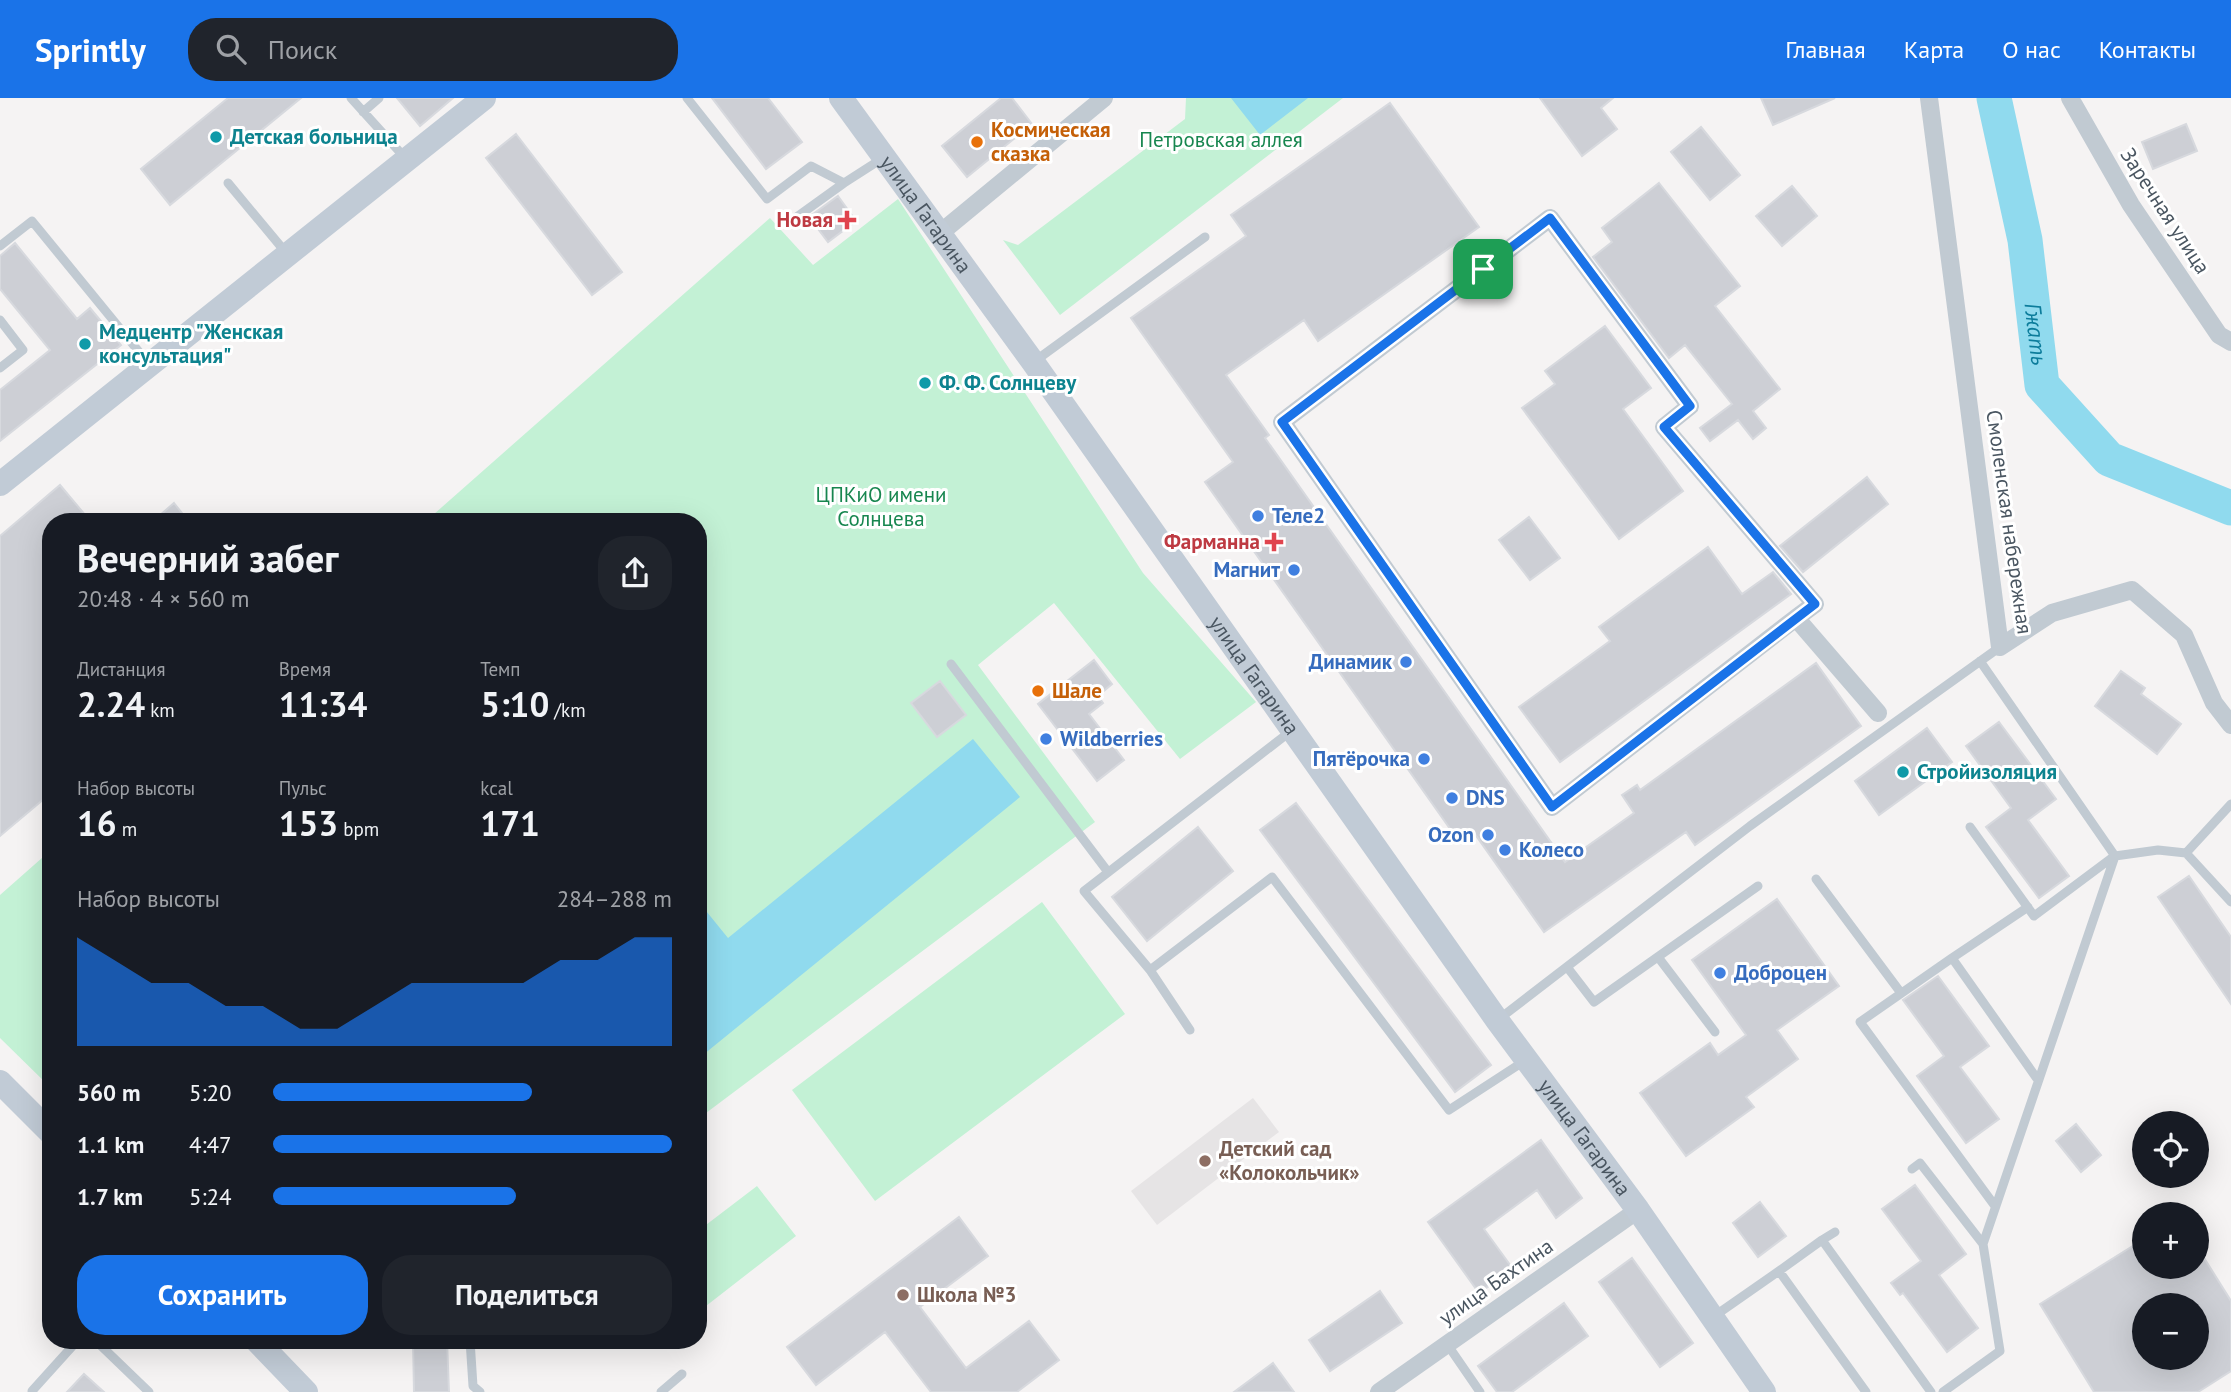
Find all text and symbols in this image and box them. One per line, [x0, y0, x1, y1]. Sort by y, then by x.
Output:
search box [188, 18, 678, 81]
text: Sprintly [35, 28, 146, 71]
icon: search [212, 30, 250, 68]
text: Поиск [268, 33, 337, 66]
text: Главная [1785, 34, 1866, 65]
text: Карта [1904, 34, 1964, 65]
text: О нас [2002, 34, 2061, 65]
text: Контакты [2099, 34, 2196, 65]
place label: Космическая сказка [991, 116, 1111, 167]
place label: Детская больница [230, 123, 398, 150]
park label: Петровская аллея [1139, 126, 1303, 153]
marker: Детская больница [208, 129, 224, 145]
marker: Космическая сказка [969, 134, 985, 150]
street label: Заречная улица [2115, 143, 2216, 279]
street label: улица Гагарина [874, 150, 978, 278]
place label: Новая [776, 206, 833, 233]
marker: Новая [839, 212, 855, 228]
pin [1453, 239, 1513, 299]
icon: arrive [1464, 250, 1502, 288]
water label: Гжать [2018, 301, 2055, 367]
place label: Медцентр "Женская консультация" [99, 318, 283, 369]
marker: Медцентр "Женская консультация" [77, 336, 93, 352]
place label: Ф. Ф. Солнцеву [939, 369, 1077, 396]
marker: Ф. Ф. Солнцеву [917, 375, 933, 391]
street label: Смоленская набережная [1980, 408, 2039, 636]
park label: ЦПКиО имени Солнцева [816, 481, 947, 532]
place label: Теле2 [1272, 502, 1325, 529]
marker: Теле2 [1250, 508, 1266, 524]
place label: Фарманна [1164, 528, 1260, 555]
text: Вечерний забег [77, 533, 338, 582]
marker: Фарманна [1266, 534, 1282, 550]
button: share [598, 536, 672, 610]
place label: Магнит [1213, 556, 1280, 583]
marker: Магнит [1286, 562, 1302, 578]
text: 20:48 · 4 × 560 m [77, 584, 249, 613]
street label: улица Гагарина [1203, 610, 1306, 740]
place label: Динамик [1309, 648, 1393, 675]
marker: Динамик [1398, 654, 1414, 670]
text: Дистанция [77, 657, 165, 681]
text: Время [279, 657, 331, 681]
text: Темп [480, 657, 521, 681]
place label: Шале [1052, 677, 1102, 704]
text: 2.24 [77, 681, 145, 727]
text: 11:34 [279, 681, 367, 727]
text: 5:10 [480, 681, 549, 727]
marker: Шале [1030, 683, 1046, 699]
text: km [145, 698, 175, 722]
text: /km [549, 698, 586, 722]
place label: Wildberries [1060, 725, 1163, 752]
marker: Wildberries [1038, 731, 1054, 747]
place label: Пятёрочка [1313, 745, 1410, 772]
marker: Пятёрочка [1416, 751, 1432, 767]
place label: Стройизоляция [1917, 758, 2057, 785]
marker: Стройизоляция [1895, 764, 1911, 780]
text: Набор высоты [77, 776, 195, 800]
text: Пульс [279, 776, 327, 800]
text: kcal [480, 776, 513, 800]
place label: DNS [1466, 784, 1505, 811]
marker: DNS [1444, 790, 1460, 806]
text: 16 [77, 800, 117, 846]
text: 153 [279, 800, 338, 846]
text: 171 [480, 800, 540, 846]
text: m [117, 817, 137, 841]
text: bpm [338, 817, 379, 841]
place label: Ozon [1428, 821, 1474, 848]
marker: Ozon [1480, 827, 1496, 843]
place label: Колесо [1519, 836, 1584, 863]
marker: Колесо [1497, 842, 1513, 858]
text: Набор высоты [77, 884, 220, 913]
text: 284–288 m [557, 884, 672, 913]
place label: Доброцен [1734, 959, 1827, 986]
marker: Доброцен [1712, 965, 1728, 981]
street label: улица Гагарина [1532, 1073, 1637, 1201]
text: 560 m [77, 1078, 140, 1107]
text: 5:20 [189, 1078, 232, 1107]
map controls [2132, 1111, 2209, 1370]
button: locate [2132, 1111, 2209, 1188]
text: 1.1 km [77, 1130, 144, 1159]
text: 4:47 [189, 1130, 232, 1159]
place label: Детский сад «Колокольчик» [1219, 1135, 1359, 1186]
marker: Детский сад «Колокольчик» [1197, 1153, 1213, 1169]
text: 1.7 km [77, 1182, 143, 1211]
text: 5:24 [189, 1182, 232, 1211]
button: + [2132, 1202, 2209, 1279]
street label: улица Бахтина [1433, 1232, 1558, 1331]
button: Сохранить [77, 1255, 368, 1335]
button: Поделиться [382, 1255, 672, 1335]
place label: Школа №3 [917, 1281, 1016, 1308]
marker: Школа №3 [895, 1287, 911, 1303]
button: − [2132, 1293, 2209, 1370]

